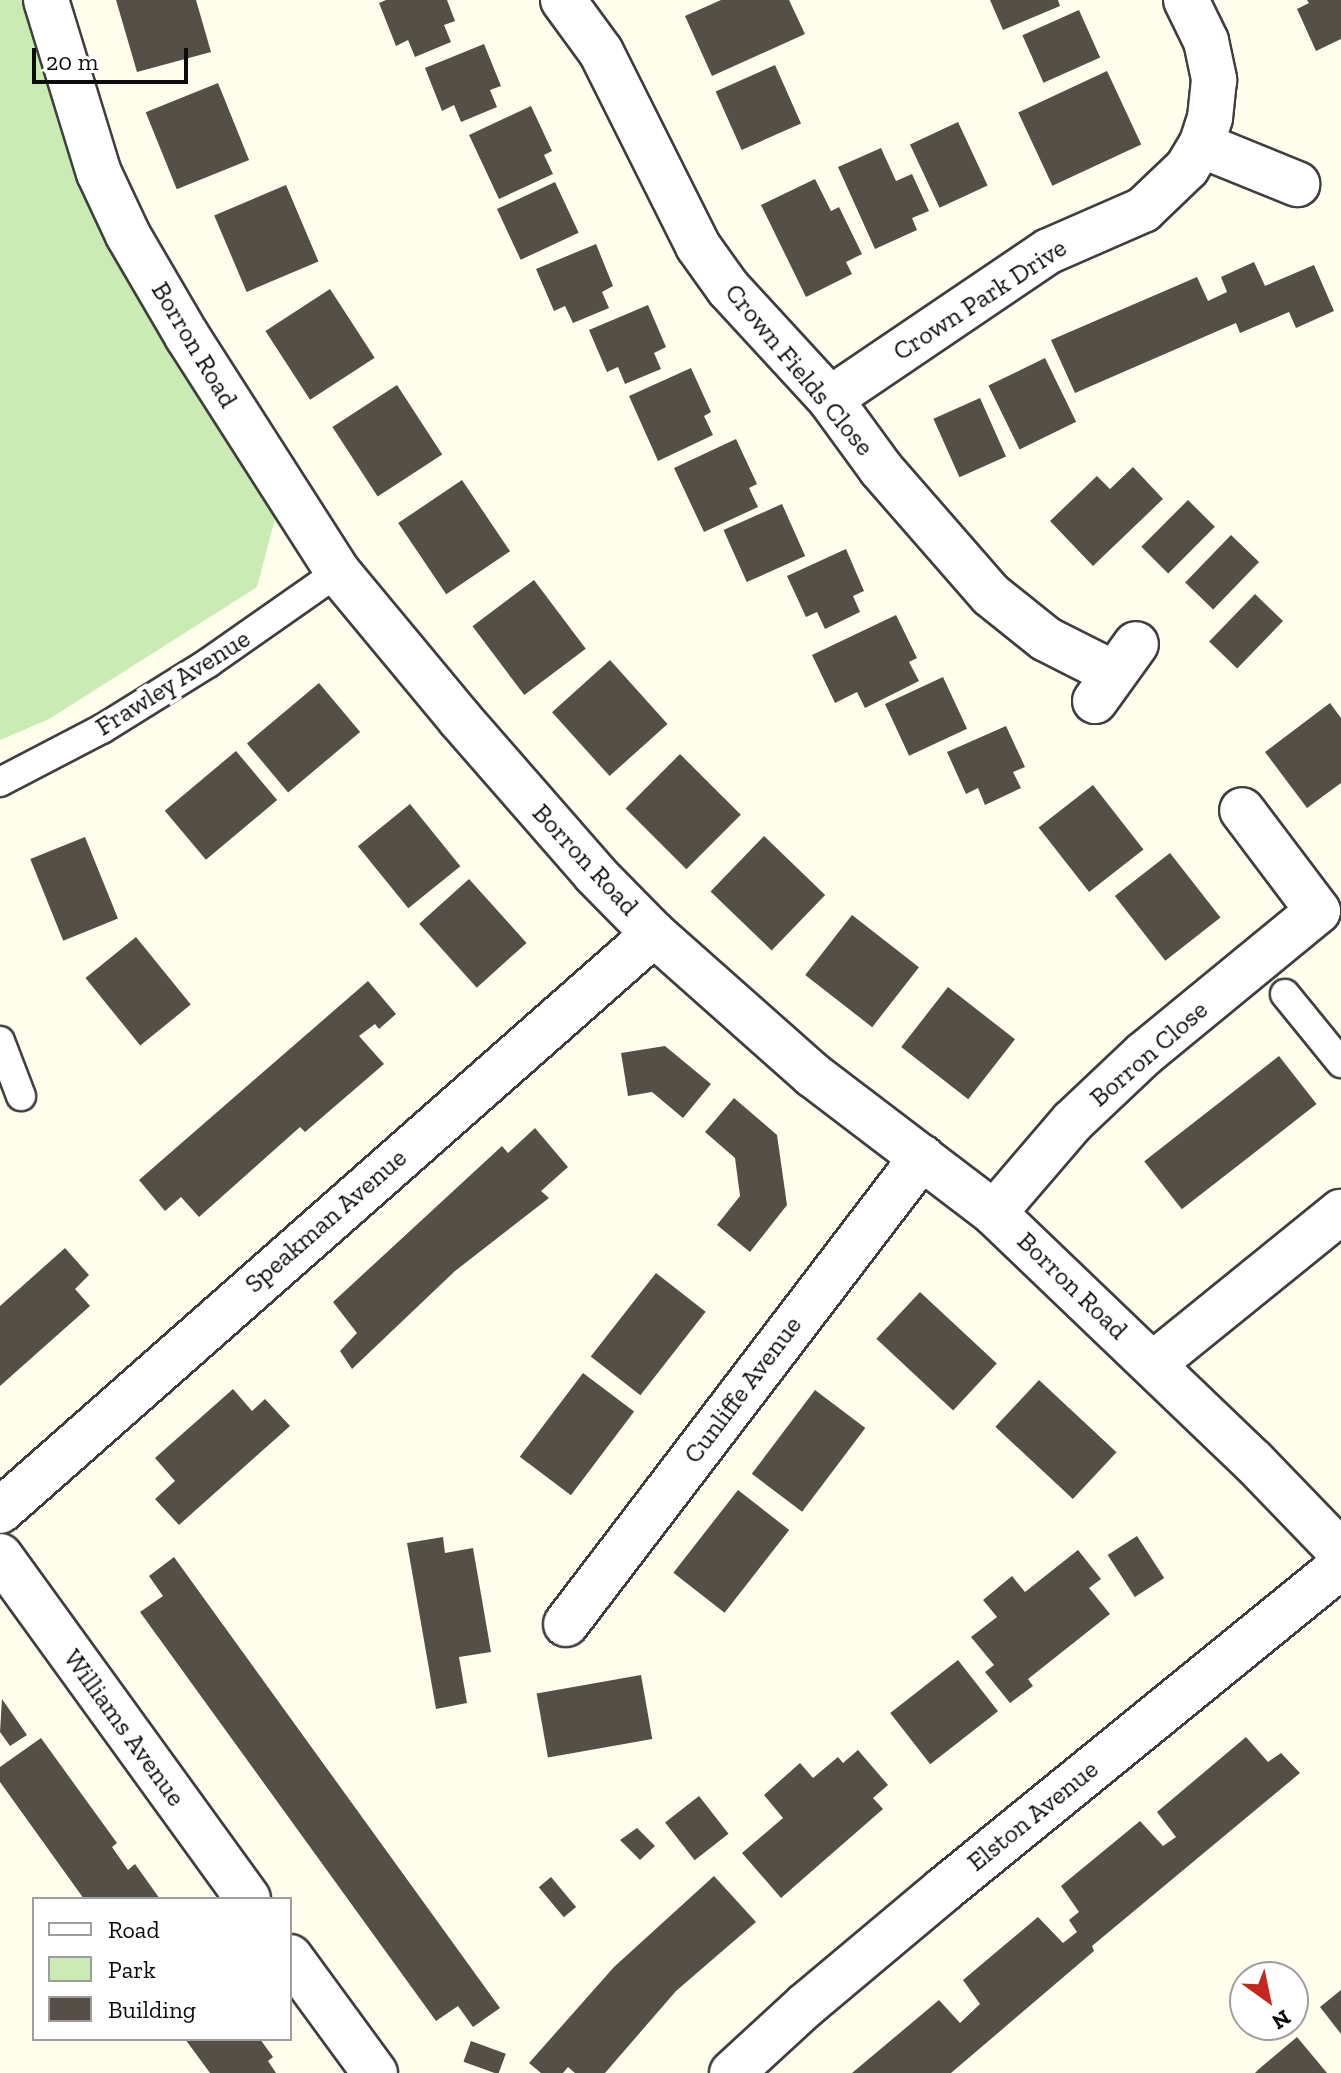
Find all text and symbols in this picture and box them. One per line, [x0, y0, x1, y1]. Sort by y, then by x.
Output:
scale bar [36, 32, 192, 82]
text: 20 m [46, 47, 98, 76]
street label: Crown Park Drive [888, 232, 1072, 368]
street label: Borron Road [144, 277, 244, 413]
street label: Crown Fields Close [718, 278, 880, 462]
street label: Frawley Avenue [90, 623, 256, 743]
street label: Borron Road [526, 798, 644, 922]
street label: Borron Close [1084, 994, 1214, 1114]
street label: Speakman Avenue [239, 1142, 413, 1300]
street label: Borron Road [1010, 1226, 1134, 1346]
street label: Cunliffe Avenue [677, 1310, 809, 1470]
street label: Williams Avenue [56, 1643, 192, 1813]
street label: Elston Avenue [961, 1754, 1105, 1878]
legend [32, 1897, 292, 2041]
text: Road [108, 1915, 160, 1944]
text: Park [108, 1955, 156, 1984]
north arrow [1229, 1961, 1309, 2041]
text: Building [108, 1995, 196, 2024]
text: N [1267, 2004, 1296, 2036]

